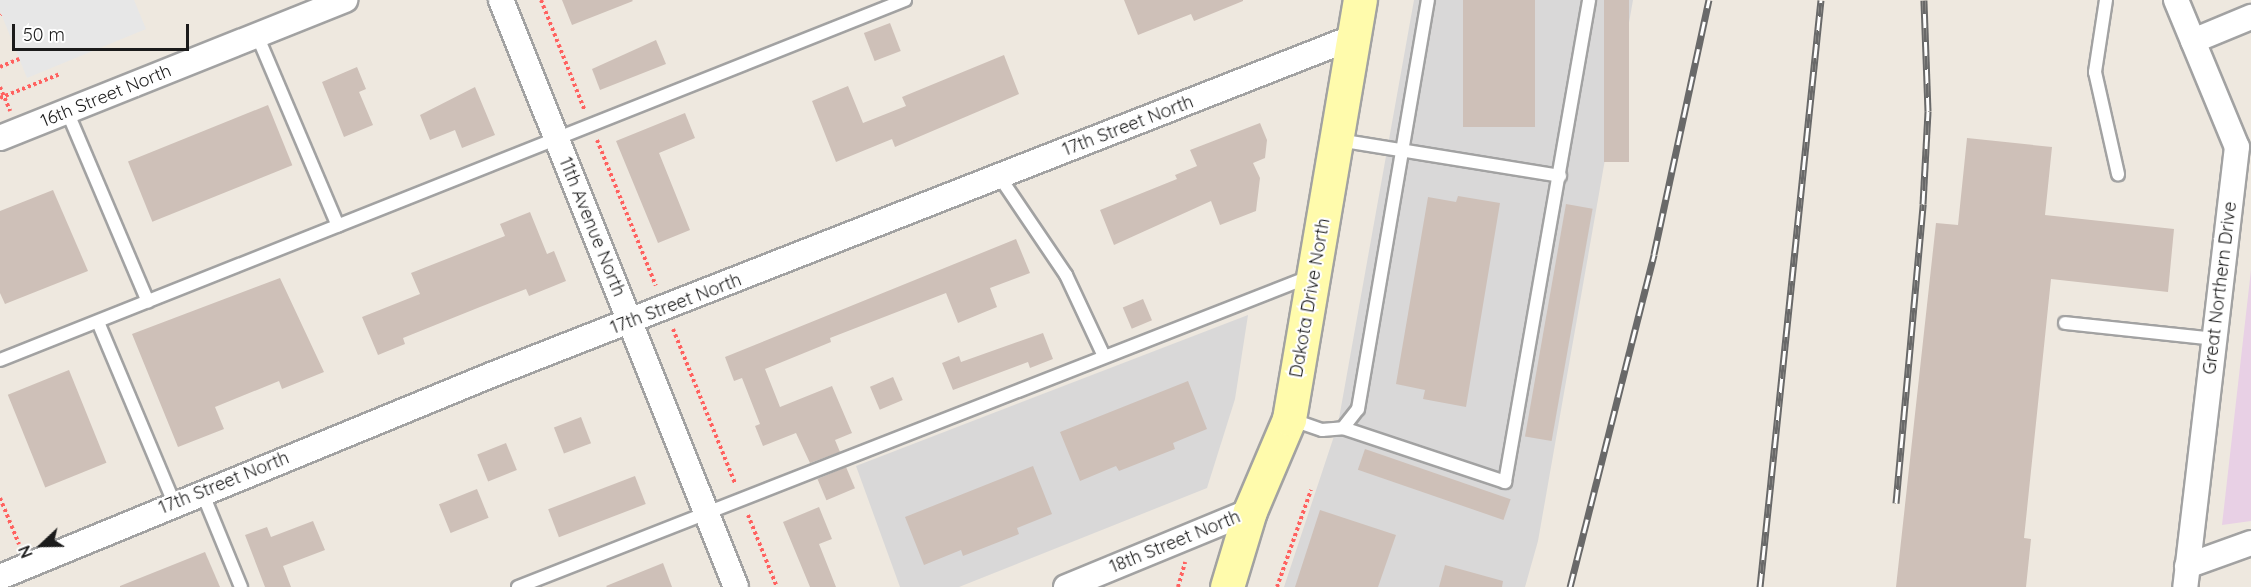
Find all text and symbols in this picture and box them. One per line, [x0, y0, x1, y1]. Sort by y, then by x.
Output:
scale bar [15, 12, 192, 50]
text: 50 m [23, 23, 65, 46]
street label: 16th Street North [38, 60, 174, 132]
street label: 17th Street North [1059, 91, 1197, 161]
street label: 11th Avenue North [554, 154, 630, 300]
street label: Great Northern Drive [2199, 200, 2241, 376]
street label: Dakota Drive North [1285, 217, 1335, 379]
street label: 17th Street North [607, 269, 745, 339]
street label: 17th Street North [156, 447, 292, 519]
street label: 18th Street North [1107, 506, 1243, 578]
north arrow [12, 515, 72, 575]
text: N [14, 543, 37, 561]

